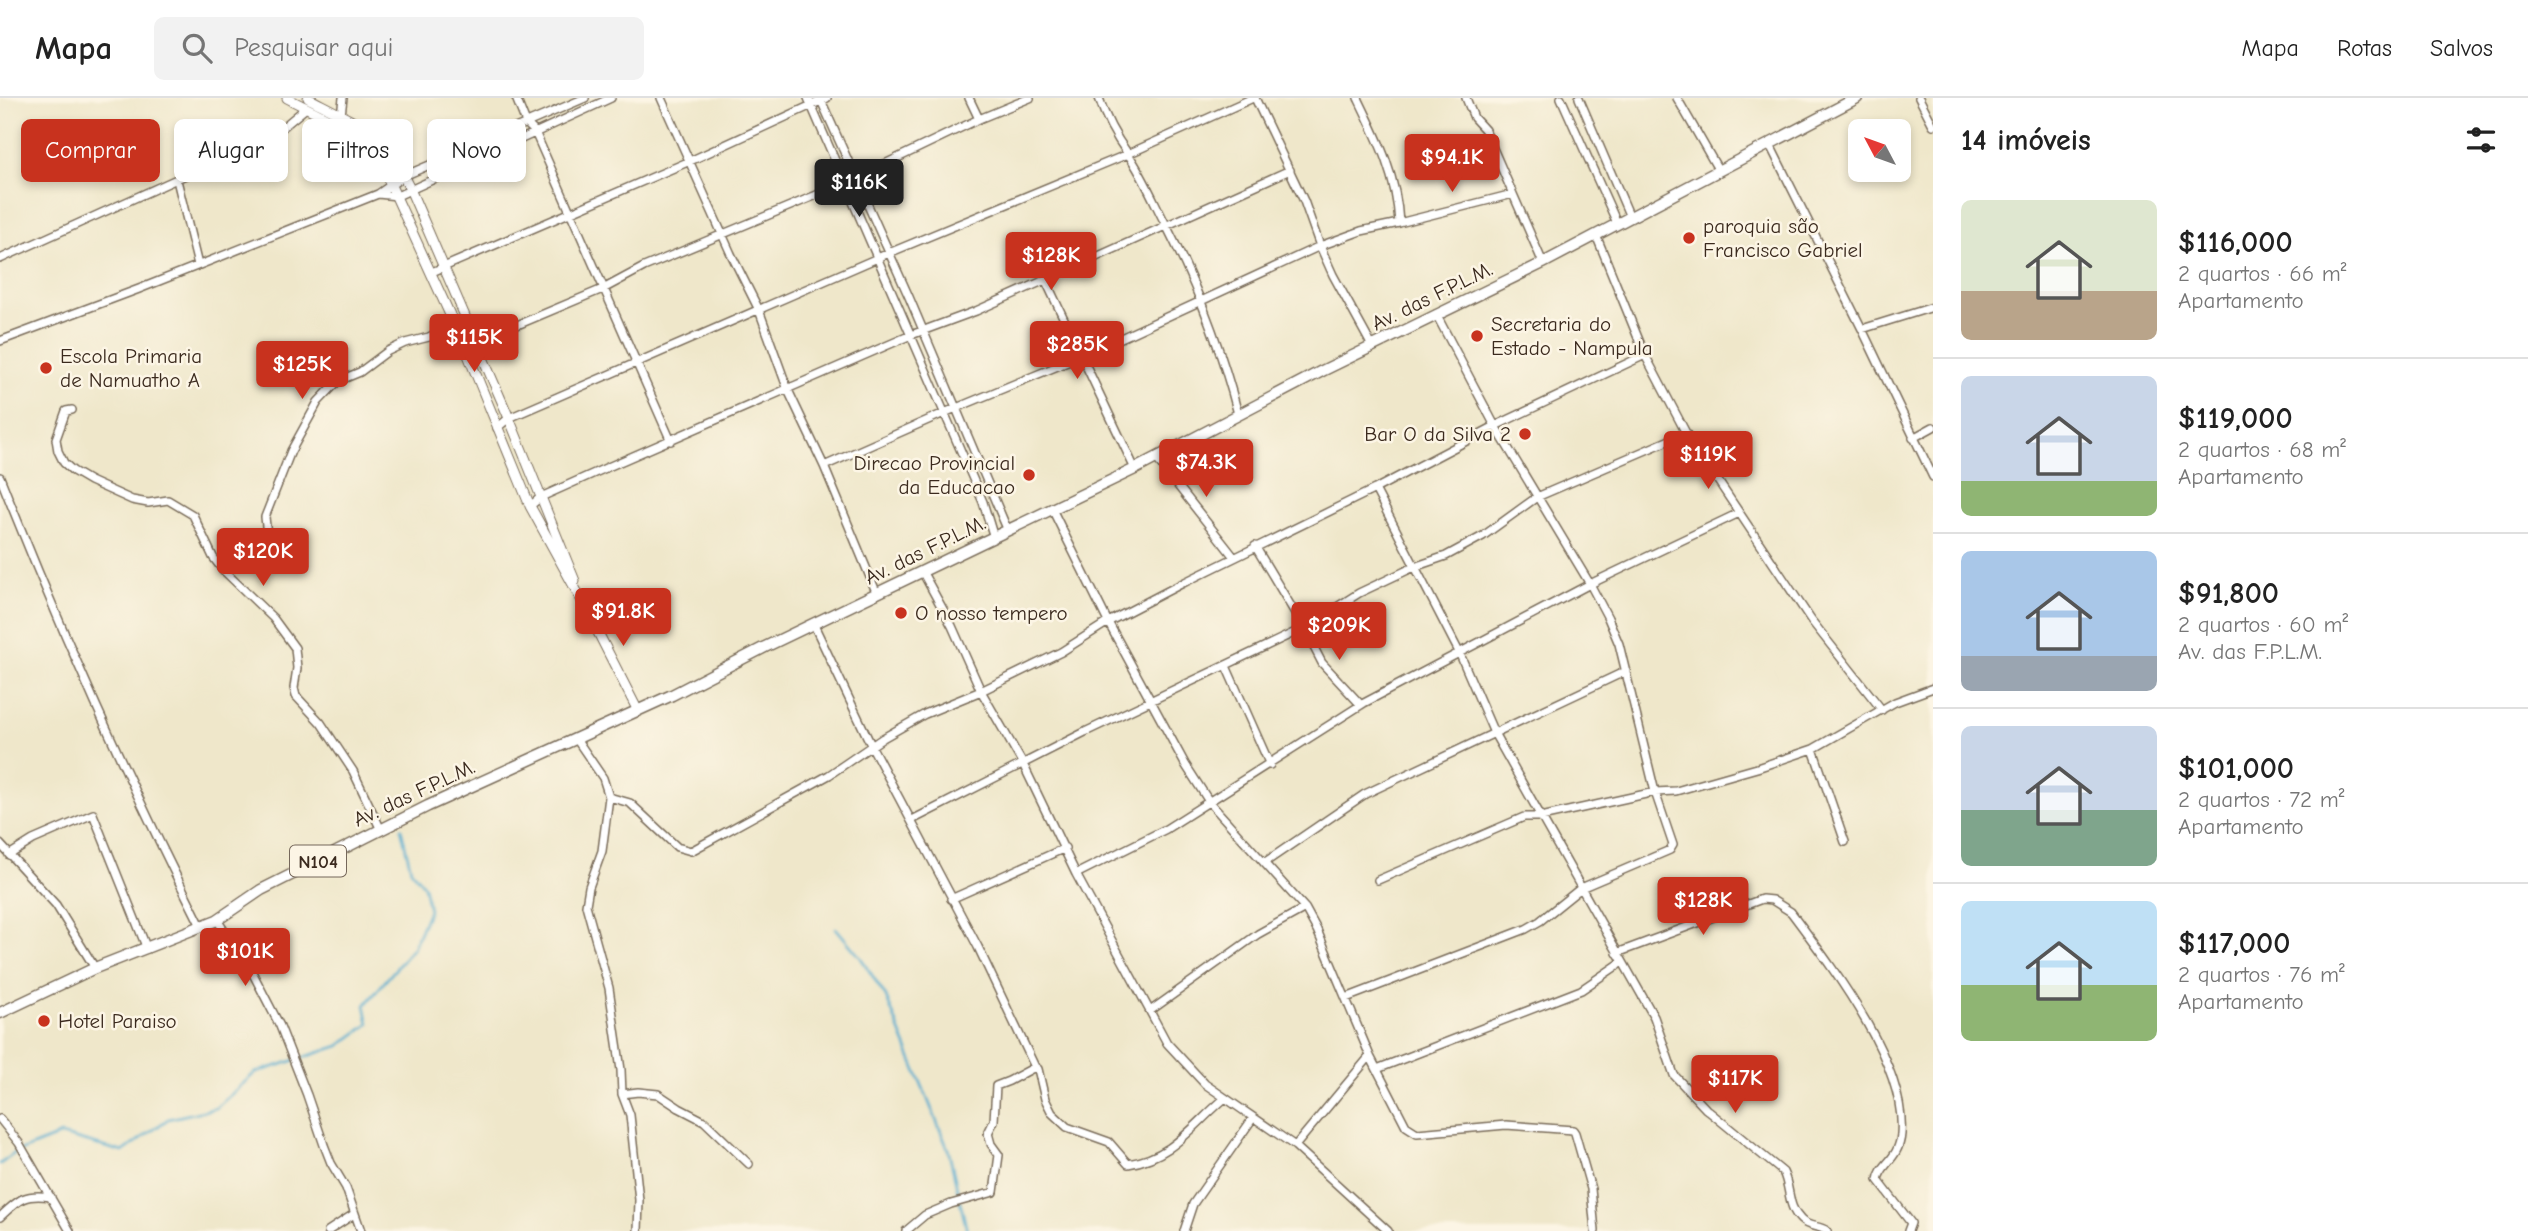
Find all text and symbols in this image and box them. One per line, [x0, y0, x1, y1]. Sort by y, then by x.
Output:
search box [154, 17, 644, 80]
text: Mapa [35, 29, 112, 67]
icon: search [178, 29, 216, 67]
text: Pesquisar aqui [234, 33, 393, 63]
text: Mapa [2241, 34, 2299, 62]
text: Rotas [2337, 34, 2392, 62]
text: Salvos [2430, 34, 2493, 62]
chip: Comprar [21, 119, 160, 182]
chip: Alugar [174, 119, 288, 182]
chip: Filtros [302, 119, 413, 182]
chip: Novo [427, 119, 526, 182]
north arrow [1848, 119, 1911, 182]
map controls [1848, 119, 1911, 182]
icon: filters [2462, 121, 2500, 159]
text: 14 imóveis [1961, 123, 2091, 158]
pin: $94.1K [1395, 134, 1509, 194]
text: $94.1K [1421, 143, 1483, 170]
pin: $116K [810, 159, 908, 219]
text: $116K [831, 168, 887, 195]
place label: paroquia são Francisco Gabriel [1703, 214, 1863, 262]
text: $116,000 [2178, 225, 2293, 260]
icon: home [2017, 228, 2101, 312]
marker: paroquia são Francisco Gabriel [1681, 230, 1697, 246]
pin: $128K [1002, 232, 1100, 292]
text: $128K [1021, 241, 1081, 268]
street label: Av. das F.P.L.M. [1368, 256, 1496, 336]
text: 2 quartos · 66 m² [2178, 260, 2347, 287]
text: Apartamento [2178, 287, 2304, 314]
place label: Secretaria do Estado - Nampula [1491, 312, 1653, 360]
pin: $115K [425, 314, 523, 374]
pin: $285K [1028, 322, 1126, 381]
text: $115K [445, 323, 503, 350]
marker: Secretaria do Estado - Nampula [1469, 328, 1485, 344]
text: $285K [1046, 330, 1108, 357]
pin: $125K [253, 342, 351, 401]
place label: Escola Primaria de Namuatho A [60, 344, 202, 392]
text: $125K [272, 350, 332, 377]
marker: Escola Primaria de Namuatho A [38, 360, 54, 376]
text: $119,000 [2178, 401, 2293, 436]
icon: home [2017, 404, 2101, 488]
place label: Bar O da Silva 2 [1364, 422, 1511, 446]
marker: Bar O da Silva 2 [1517, 426, 1533, 442]
pin: $119K [1659, 432, 1757, 491]
text: 2 quartos · 68 m² [2178, 436, 2346, 463]
pin: $74.3K [1149, 440, 1263, 499]
text: $119K [1680, 440, 1736, 467]
text: $74.3K [1175, 448, 1237, 475]
place label: Direcao Provincial da Educacao [853, 451, 1015, 499]
text: Apartamento [2178, 463, 2304, 490]
marker: Direcao Provincial da Educacao [1021, 467, 1037, 483]
street label: Av. das F.P.L.M. [861, 510, 989, 590]
pin: $120K [214, 528, 312, 588]
text: $120K [233, 537, 293, 564]
text: $91,800 [2178, 576, 2279, 611]
icon: home [2017, 579, 2101, 663]
pin: $91.8K [566, 588, 680, 648]
text: $91.8K [591, 597, 655, 624]
place label: O nosso tempero [915, 601, 1068, 625]
pin: $209K [1290, 602, 1388, 662]
marker: O nosso tempero [893, 605, 909, 621]
text: $209K [1307, 611, 1371, 638]
text: 2 quartos · 60 m² [2178, 611, 2348, 638]
text: Av. das F.P.L.M. [2178, 638, 2322, 665]
text: $101,000 [2178, 751, 2294, 786]
street label: Av. das F.P.L.M. [349, 754, 479, 832]
icon: home [2017, 754, 2101, 838]
text: 2 quartos · 72 m² [2178, 786, 2345, 813]
text: Apartamento [2178, 813, 2304, 840]
road number: N104 [290, 846, 346, 876]
pin: $128K [1654, 878, 1752, 937]
text: $128K [1673, 886, 1733, 913]
text: $117,000 [2178, 926, 2290, 961]
pin: $101K [196, 928, 294, 988]
icon: home [2017, 929, 2101, 1013]
text: $101K [216, 937, 274, 964]
text: 2 quartos · 76 m² [2178, 961, 2345, 988]
text: Apartamento [2178, 988, 2304, 1015]
place label: Hotel Paraiso [58, 1009, 177, 1033]
marker: Hotel Paraiso [36, 1013, 52, 1029]
pin: $117K [1686, 1056, 1784, 1115]
text: $117K [1707, 1064, 1763, 1091]

